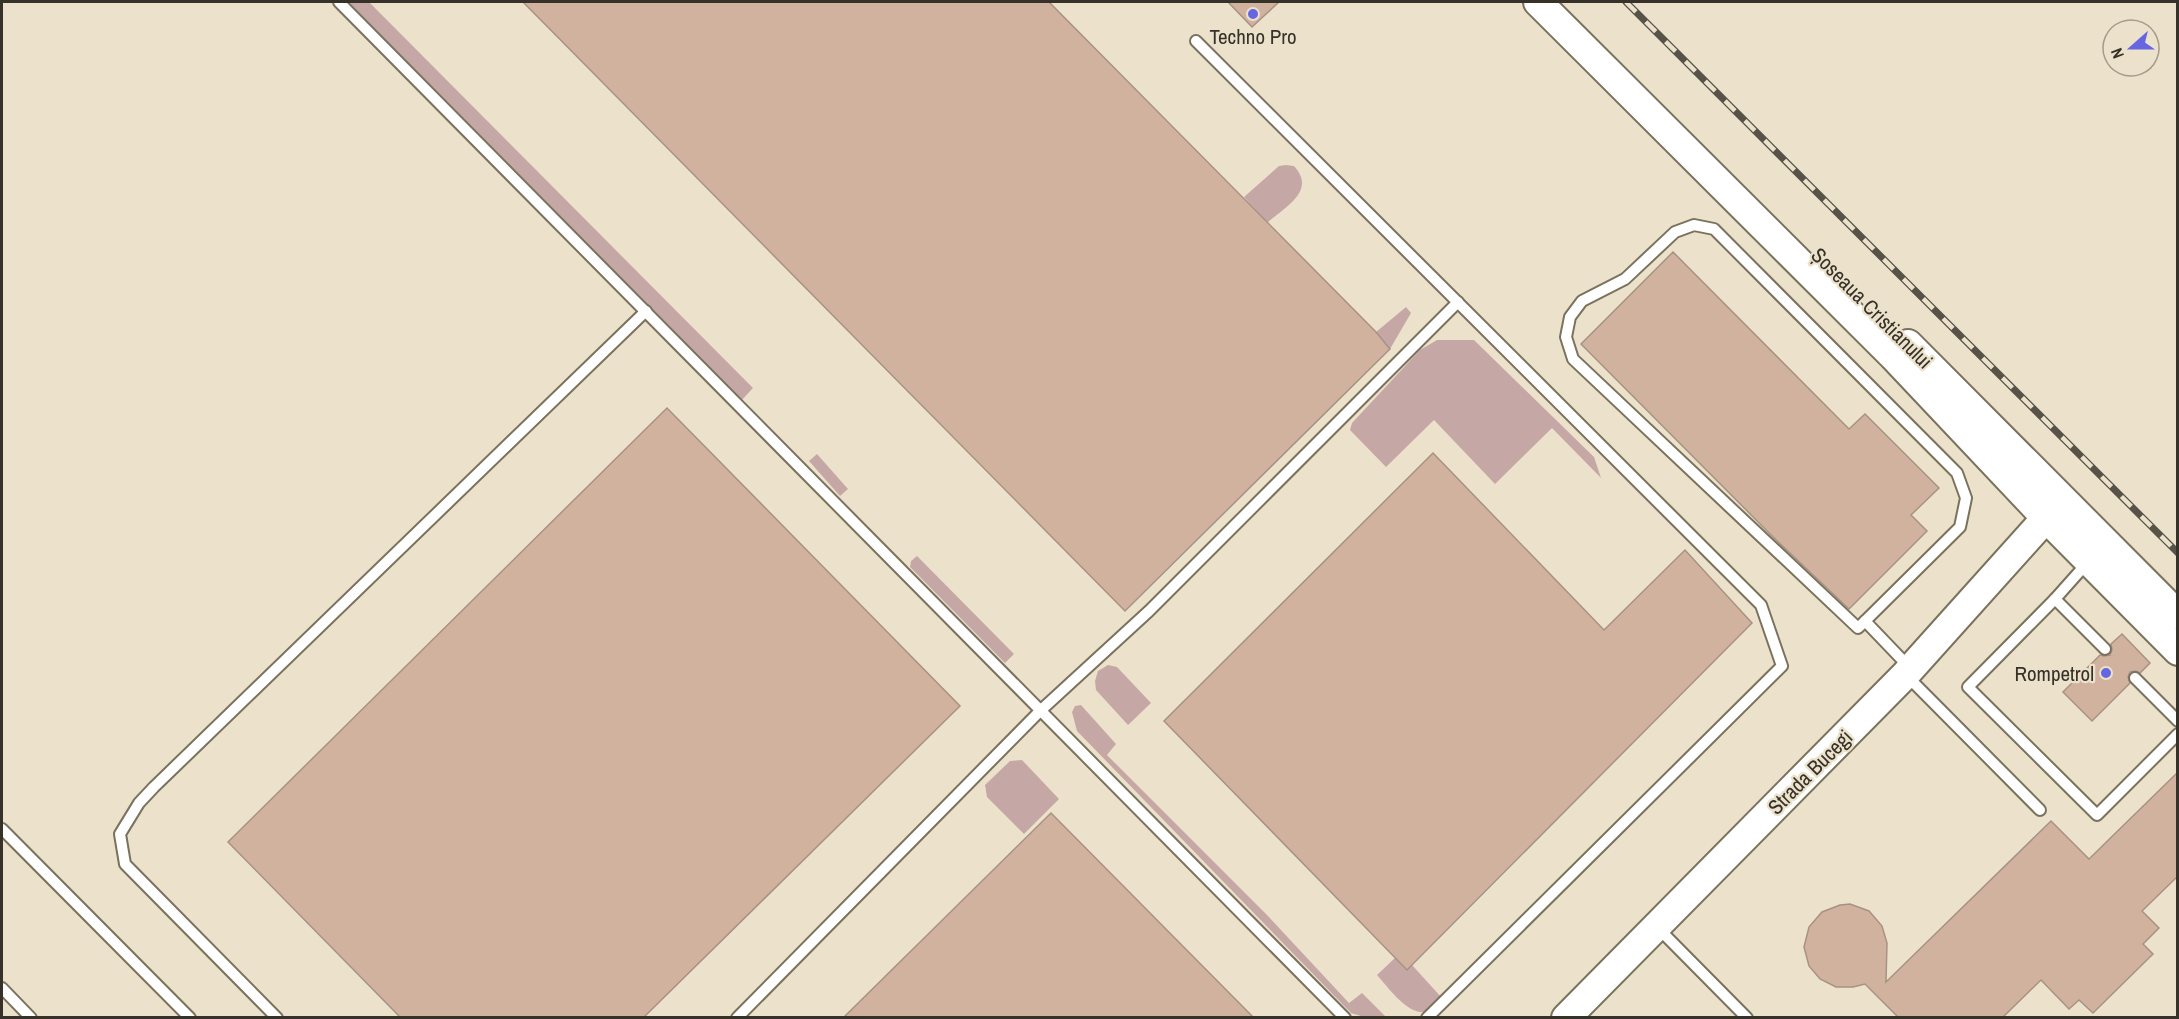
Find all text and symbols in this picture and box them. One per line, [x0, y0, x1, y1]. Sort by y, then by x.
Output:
marker: Techno Pro [1246, 7, 1260, 21]
north arrow [2101, 18, 2161, 78]
place label: Techno Pro [1209, 22, 1297, 51]
text: N [2105, 45, 2129, 62]
street label: Șoseaua Cristianului [1805, 241, 1939, 375]
place label: Rompetrol [2015, 659, 2094, 688]
marker: Rompetrol [2099, 666, 2113, 680]
street label: Strada Bucegi [1761, 723, 1859, 821]

